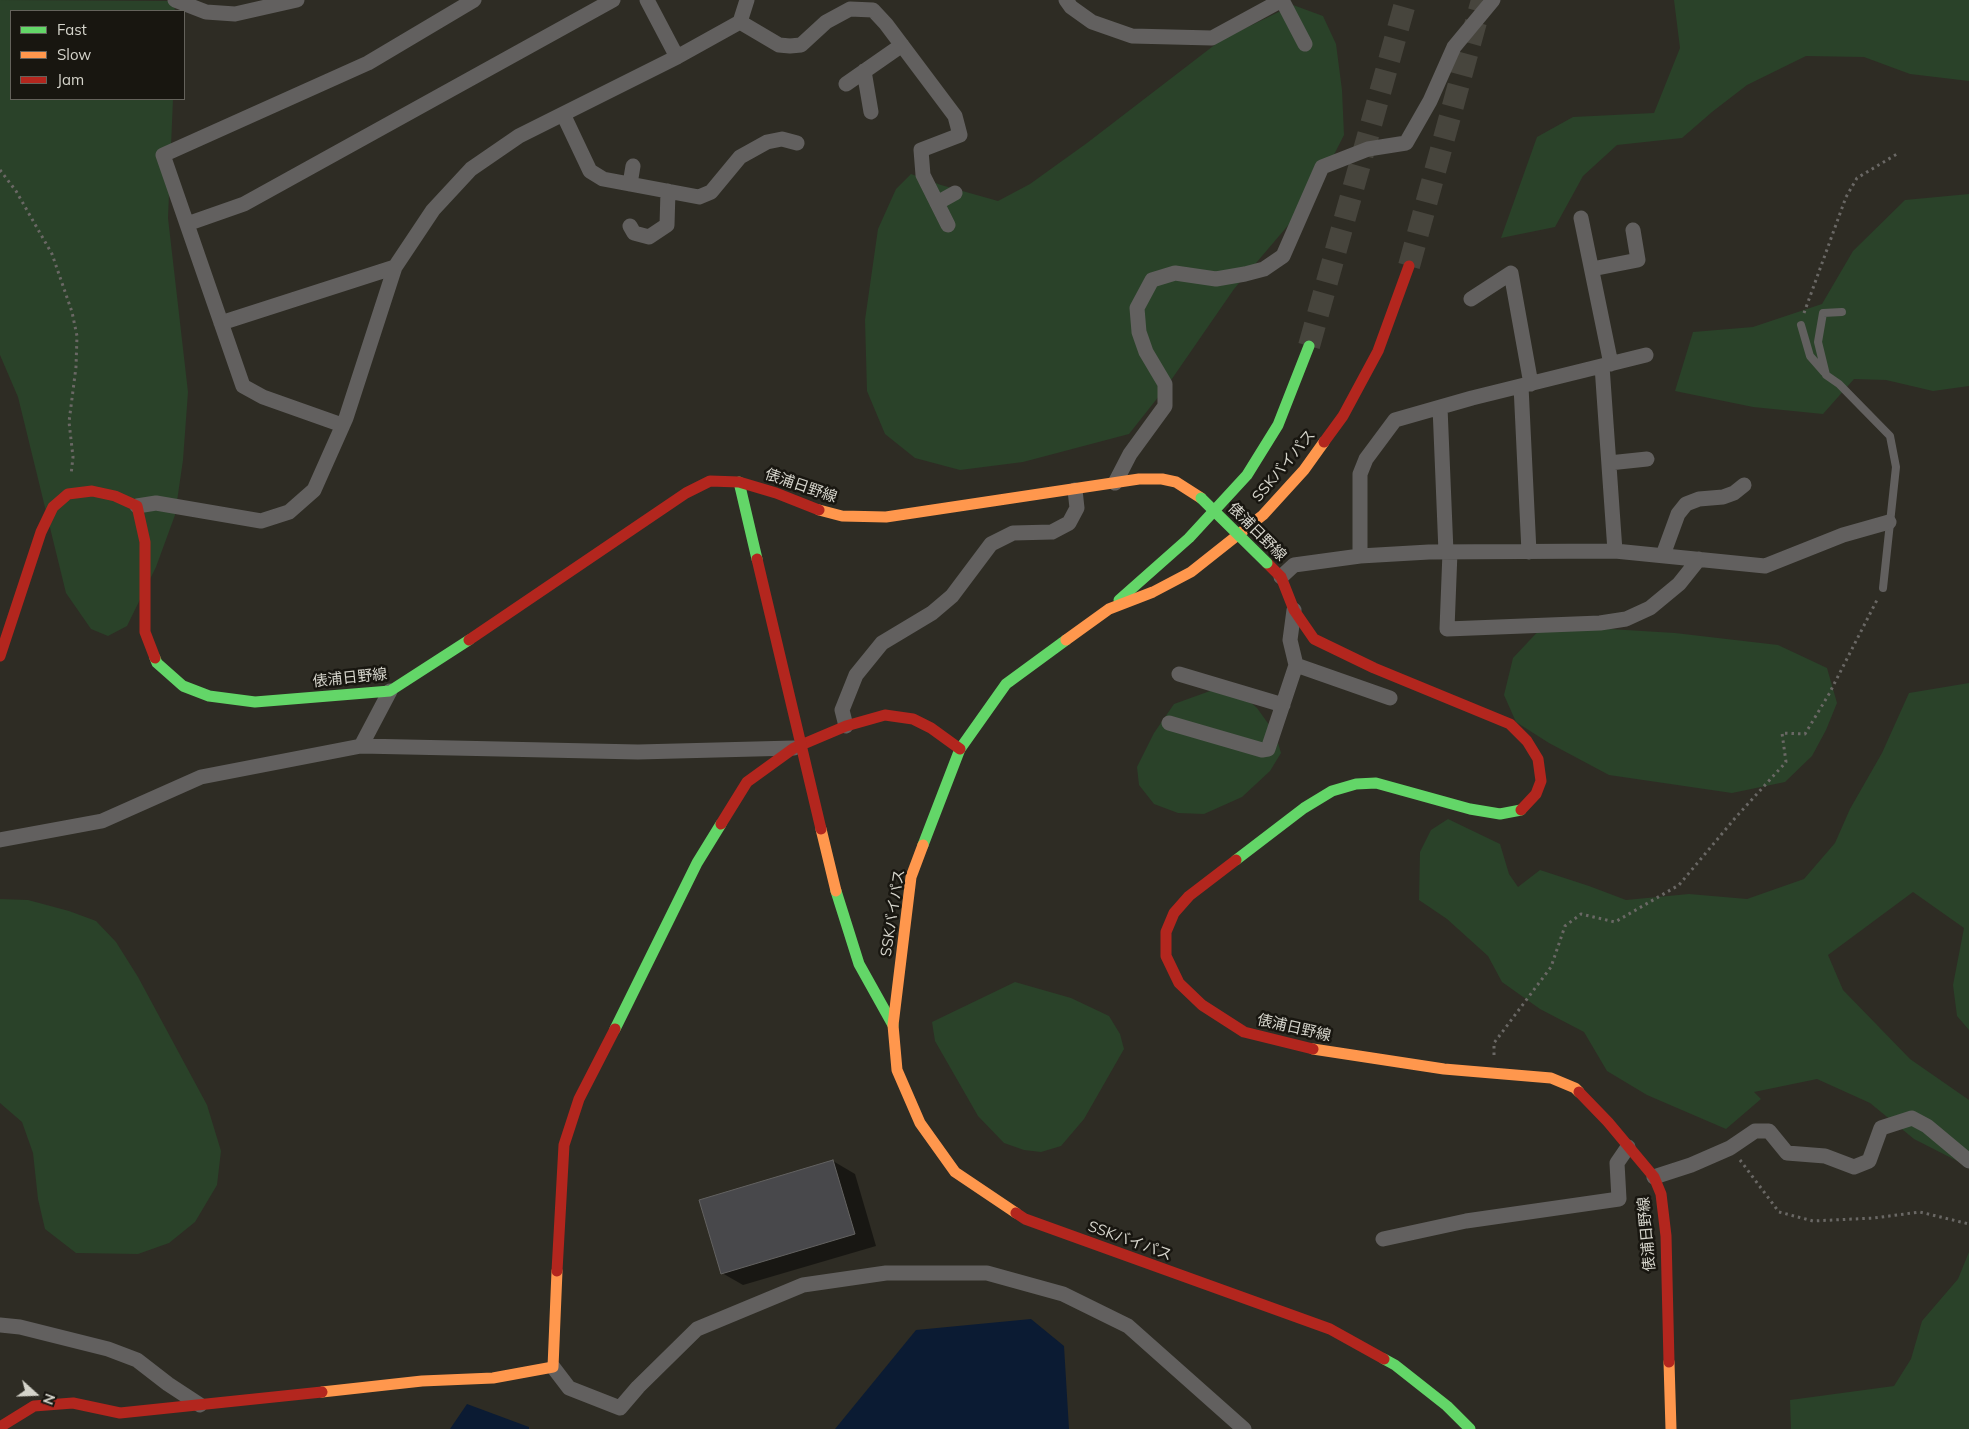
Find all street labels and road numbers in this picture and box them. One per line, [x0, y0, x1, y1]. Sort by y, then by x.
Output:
street label: SSKバイパス [1249, 426, 1319, 506]
street label: 俵浦日野線 [763, 465, 839, 507]
street label: 俵浦日野線 [1224, 499, 1290, 565]
street label: 俵浦日野線 [312, 665, 388, 691]
street label: SSKバイパス [877, 868, 909, 958]
street label: 俵浦日野線 [1255, 1011, 1333, 1045]
street label: 俵浦日野線 [1635, 1196, 1659, 1272]
street label: SSKバイパス [1085, 1217, 1175, 1265]

